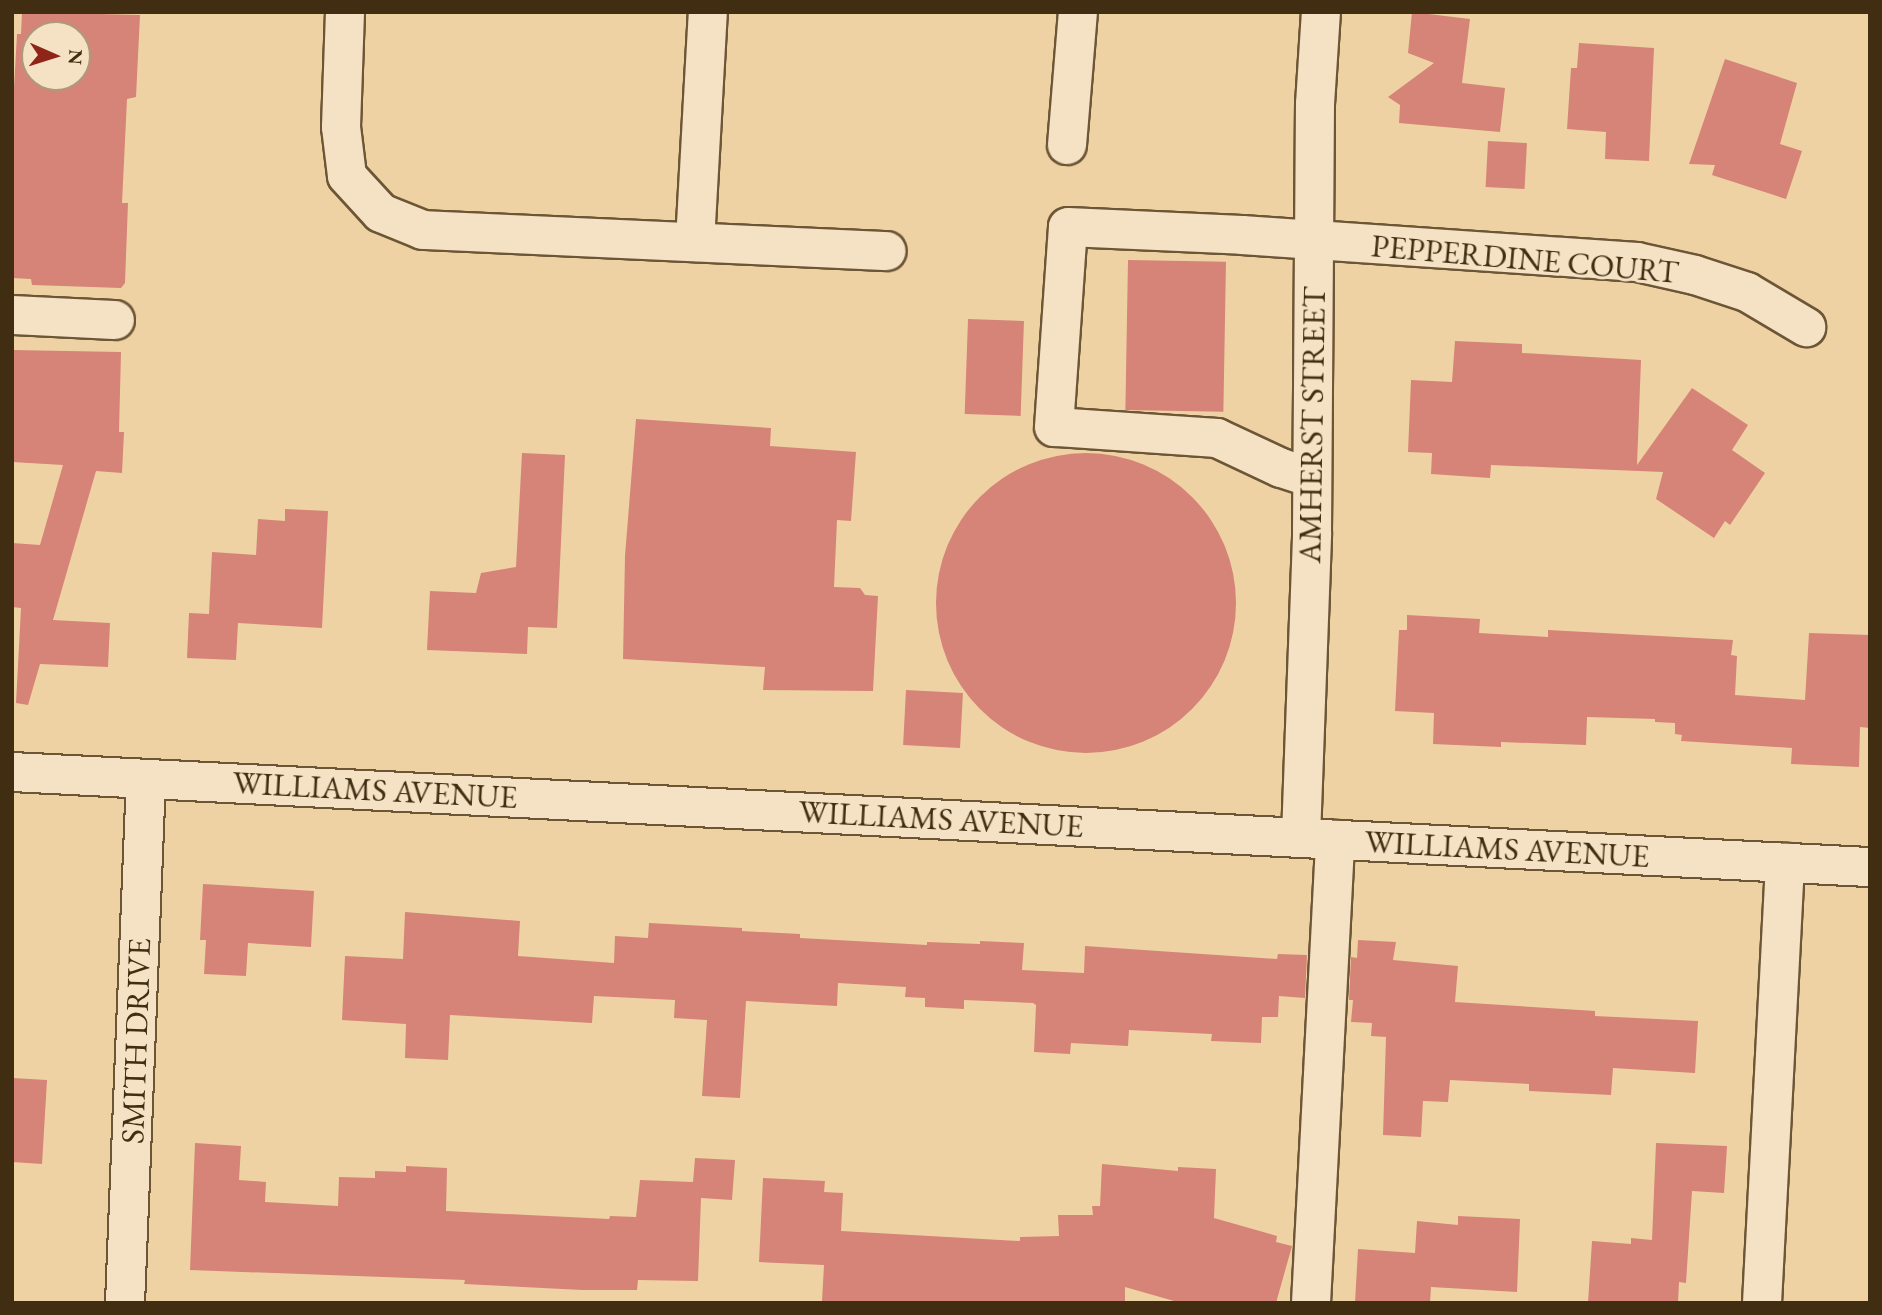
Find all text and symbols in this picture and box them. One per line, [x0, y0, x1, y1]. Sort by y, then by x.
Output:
north arrow [21, 21, 91, 91]
text: N [63, 49, 88, 65]
street label: PEPPERDINE COURT [1370, 226, 1680, 292]
street label: AMHERST STREET [1290, 286, 1334, 564]
street label: WILLIAMS AVENUE [232, 763, 518, 817]
street label: WILLIAMS AVENUE [798, 792, 1084, 846]
street label: WILLIAMS AVENUE [1364, 822, 1650, 876]
street label: SMITH DRIVE [113, 938, 159, 1144]

